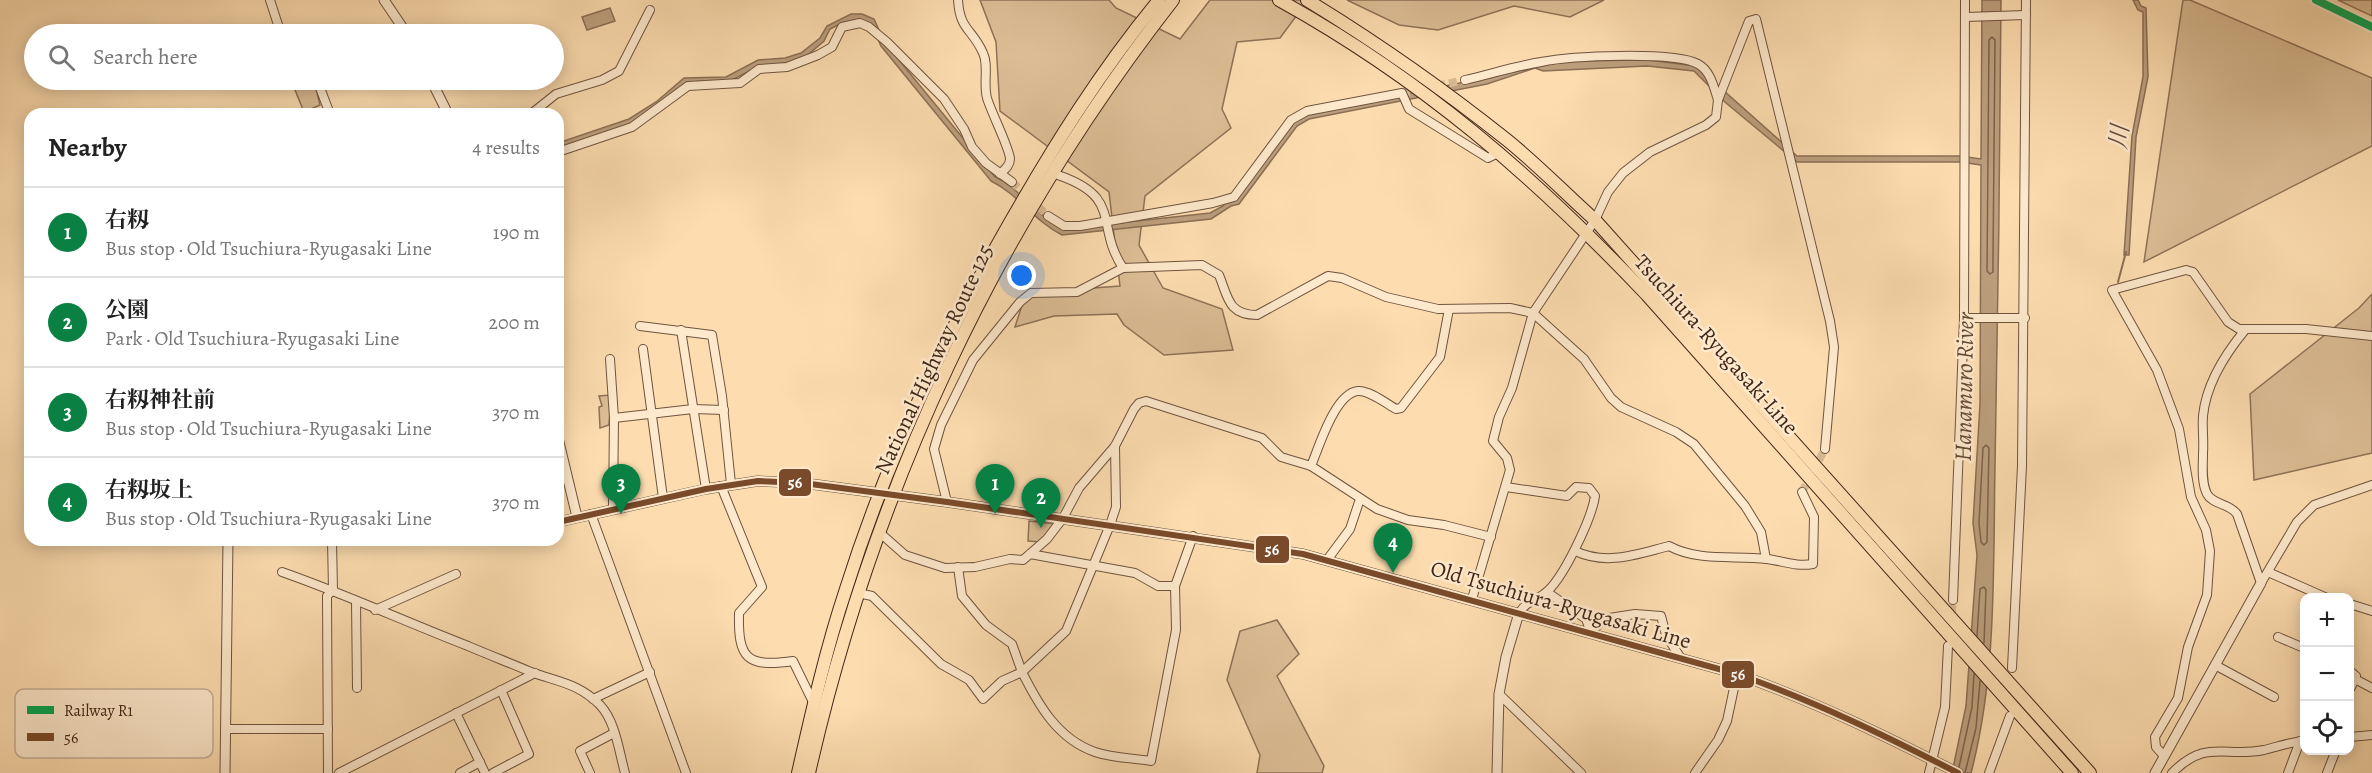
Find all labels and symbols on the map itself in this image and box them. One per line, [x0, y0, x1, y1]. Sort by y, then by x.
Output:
water label: 川 [2102, 120, 2137, 151]
street label: National Highway Route 125 [867, 239, 1000, 479]
street label: Tsuchiura-Ryugasaki Line [1627, 248, 1805, 441]
your location [1007, 261, 1036, 290]
water label: Hanamuro River [1947, 312, 1981, 462]
pin: 3 [602, 464, 640, 514]
pin: 1 [976, 464, 1014, 514]
line badge: 56 [778, 468, 812, 497]
text: 56 [788, 472, 803, 494]
pin: 2 [1022, 478, 1060, 528]
pin: 4 [1374, 524, 1412, 573]
line badge: 56 [1255, 535, 1290, 564]
text: 56 [1265, 539, 1280, 561]
street label: Old Tsuchiura-Ryugasaki Line [1427, 553, 1694, 657]
line badge: 56 [1721, 660, 1755, 689]
text: 56 [1731, 664, 1746, 686]
legend [15, 689, 213, 758]
text: Railway R1 [64, 700, 134, 722]
text: 56 [64, 727, 78, 749]

